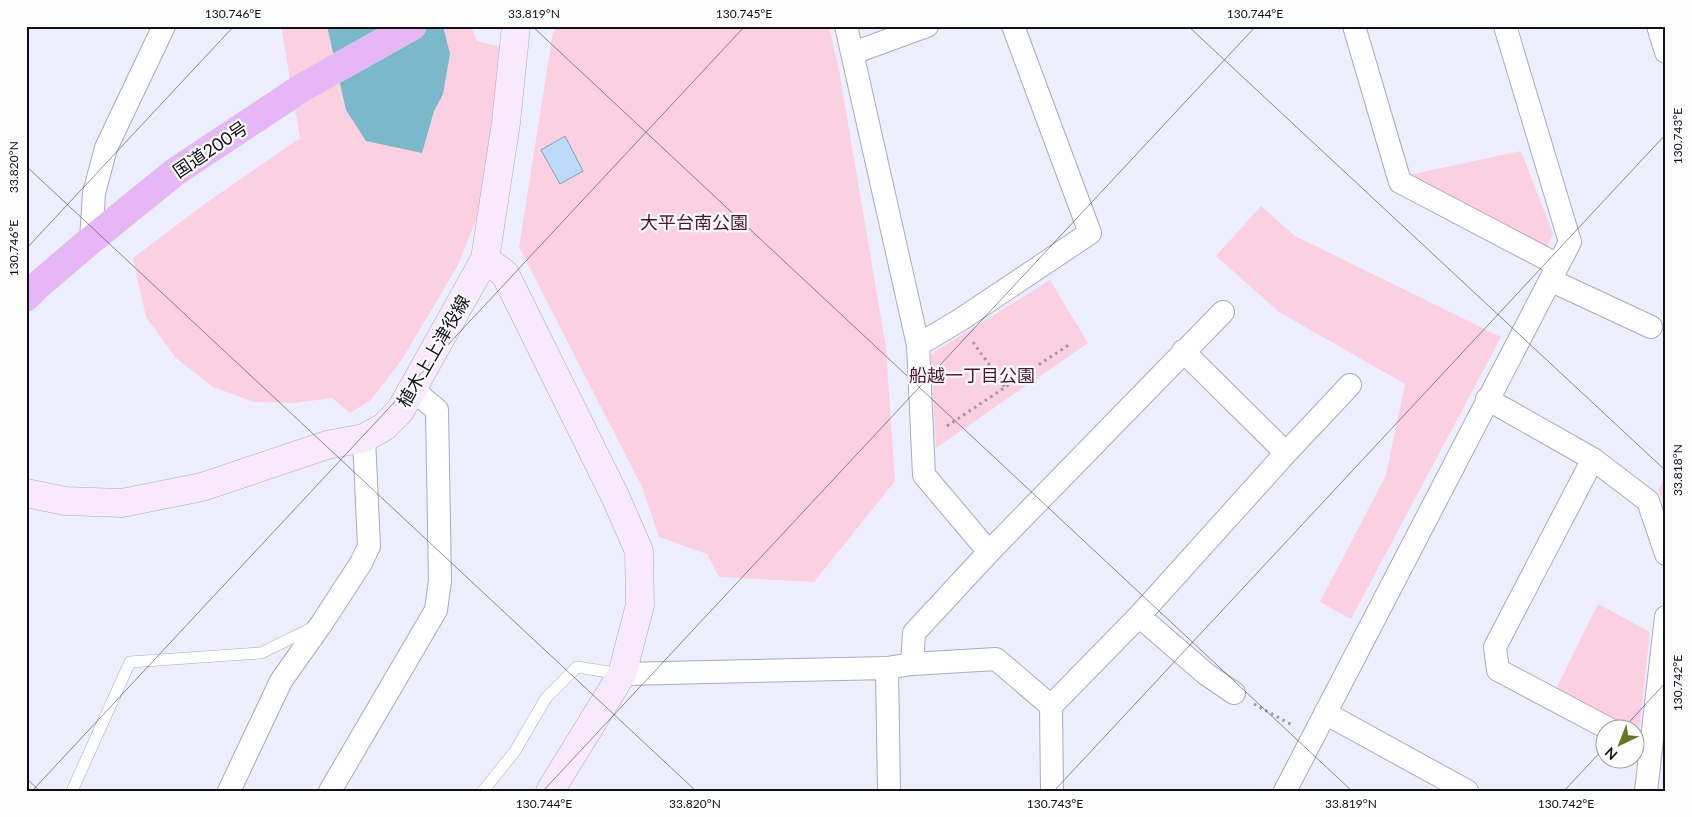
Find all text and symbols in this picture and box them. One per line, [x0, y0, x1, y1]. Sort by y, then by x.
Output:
text: 130.746°E [205, 6, 261, 21]
text: 33.819°N [508, 6, 560, 21]
text: 130.745°E [716, 6, 772, 21]
text: 130.744°E [1227, 6, 1283, 21]
text: 130.743°E [1670, 108, 1685, 164]
street label: 国道200号 [168, 116, 252, 182]
text: 33.820°N [6, 141, 21, 193]
park label: 大平台南公園 [640, 211, 748, 233]
text: 130.746°E [6, 220, 21, 276]
street label: 植木上上津役線 [392, 291, 474, 411]
park label: 船越一丁目公園 [909, 364, 1035, 386]
text: 33.818°N [1670, 444, 1685, 496]
text: 130.742°E [1670, 655, 1685, 711]
north arrow [1594, 720, 1644, 770]
text: N [1601, 744, 1621, 764]
text: 130.744°E [516, 796, 572, 811]
text: 33.820°N [669, 796, 721, 811]
text: 130.743°E [1027, 796, 1083, 811]
text: 33.819°N [1325, 796, 1377, 811]
text: 130.742°E [1538, 796, 1594, 811]

